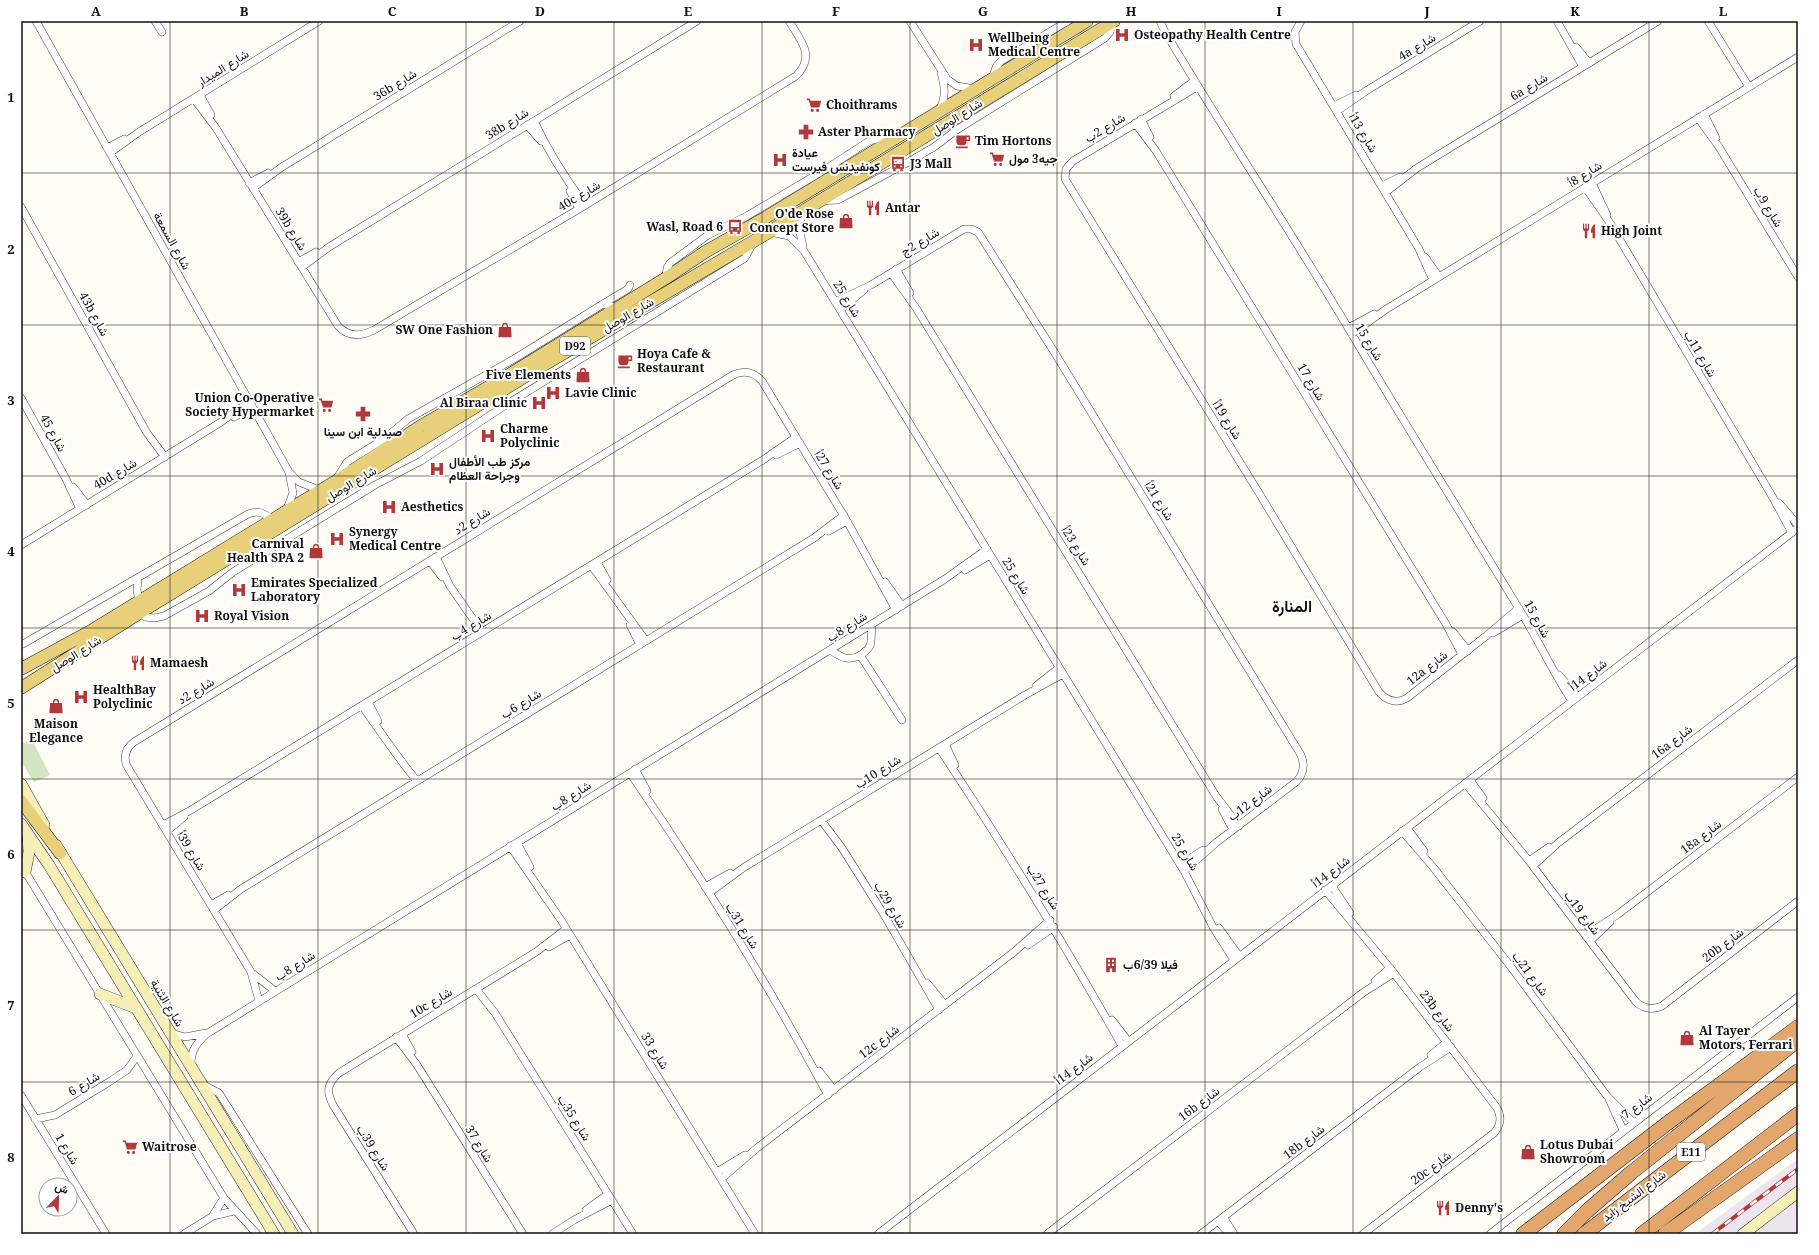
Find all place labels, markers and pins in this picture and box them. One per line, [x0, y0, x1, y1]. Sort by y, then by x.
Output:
hospital icon: Osteopathy Health Centre [1113, 26, 1131, 44]
place label: Osteopathy Health Centre [1134, 26, 1291, 43]
place label: Wellbeing Medical Centre [988, 29, 1080, 60]
hospital icon: Wellbeing Medical Centre [967, 36, 985, 54]
supermarket icon: Choithrams [805, 96, 823, 114]
place label: Choithrams [826, 96, 898, 113]
pharmacy icon: Aster Pharmacy [797, 123, 815, 141]
place label: Aster Pharmacy [818, 123, 915, 140]
cafe icon: Tim Hortons [954, 132, 972, 150]
place label: Tim Hortons [975, 132, 1052, 149]
place label: عيادة كونفيدنس فيرست [792, 144, 880, 175]
supermarket icon: جيه3 مول [988, 150, 1006, 168]
place label: جيه3 مول [1009, 150, 1058, 167]
hospital icon: عيادة كونفيدنس فيرست [771, 151, 789, 169]
bus stop icon: J3 Mall [889, 155, 907, 173]
place label: J3 Mall [909, 155, 953, 172]
restaurant icon: Antar [864, 199, 882, 217]
place label: Antar [885, 199, 921, 216]
place label: O'de Rose Concept Store [749, 205, 834, 236]
shop icon: O'de Rose Concept Store [837, 212, 855, 230]
place label: Wasl, Road 6 [646, 218, 723, 235]
bus stop icon: Wasl, Road 6 [726, 218, 744, 236]
restaurant icon: High Joint [1580, 222, 1598, 240]
place label: High Joint [1601, 222, 1662, 239]
place label: SW One Fashion [395, 321, 493, 338]
shop icon: SW One Fashion [496, 321, 514, 339]
place label: Hoya Cafe & Restaurant [637, 345, 711, 376]
cafe icon: Hoya Cafe & Restaurant [616, 352, 634, 370]
place label: Five Elements [486, 366, 571, 383]
shop icon: Five Elements [574, 366, 592, 384]
hospital icon: Lavie Clinic [544, 384, 562, 402]
place label: Lavie Clinic [565, 384, 637, 401]
place label: Union Co-Operative Society Hypermarket [185, 389, 314, 420]
place label: Al Biraa Clinic [440, 394, 527, 411]
hospital icon: Al Biraa Clinic [530, 394, 548, 412]
supermarket icon: Union Co-Operative Society Hypermarket [317, 396, 335, 414]
pharmacy icon: صيدلية ابن سينا [354, 405, 372, 423]
place label: Charme Polyclinic [500, 420, 560, 451]
place label: صيدلية ابن سينا [324, 423, 402, 440]
hospital icon: Charme Polyclinic [479, 427, 497, 445]
place label: مركز طب الأطفال وجراحة العظام [449, 453, 531, 484]
hospital icon: مركز طب الأطفال وجراحة العظام [428, 460, 446, 478]
hospital icon: Aesthetics [380, 498, 398, 516]
place label: Aesthetics [401, 498, 464, 515]
place label: Synergy Medical Centre [349, 523, 441, 554]
hospital icon: Synergy Medical Centre [328, 530, 346, 548]
place label: Carnival Health SPA 2 [227, 535, 305, 566]
shop icon: Carnival Health SPA 2 [307, 542, 325, 560]
place label: Emirates Specialized Laboratory [251, 574, 378, 605]
hospital icon: Emirates Specialized Laboratory [230, 581, 248, 599]
hospital icon: Royal Vision [193, 607, 211, 625]
place label: Royal Vision [214, 607, 289, 624]
restaurant icon: Mamaesh [129, 654, 147, 672]
place label: Mamaesh [150, 654, 208, 671]
place label: HealthBay Polyclinic [93, 681, 156, 712]
hospital icon: HealthBay Polyclinic [72, 688, 90, 706]
shop icon: Maison Elegance [47, 697, 65, 715]
place label: Maison Elegance [29, 715, 83, 746]
building icon: فيلا 6/39ب [1102, 956, 1120, 974]
place label: فيلا 6/39ب [1123, 956, 1178, 973]
place label: Al Tayer Motors, Ferrari [1699, 1022, 1793, 1053]
shop icon: Al Tayer Motors, Ferrari [1678, 1029, 1696, 1047]
place label: Lotus Dubai Showroom [1540, 1136, 1614, 1167]
supermarket icon: Waitrose [121, 1138, 139, 1156]
place label: Waitrose [142, 1138, 197, 1155]
shop icon: Lotus Dubai Showroom [1519, 1143, 1537, 1161]
restaurant icon: Denny's [1434, 1199, 1452, 1217]
place label: Denny's [1455, 1199, 1503, 1216]

